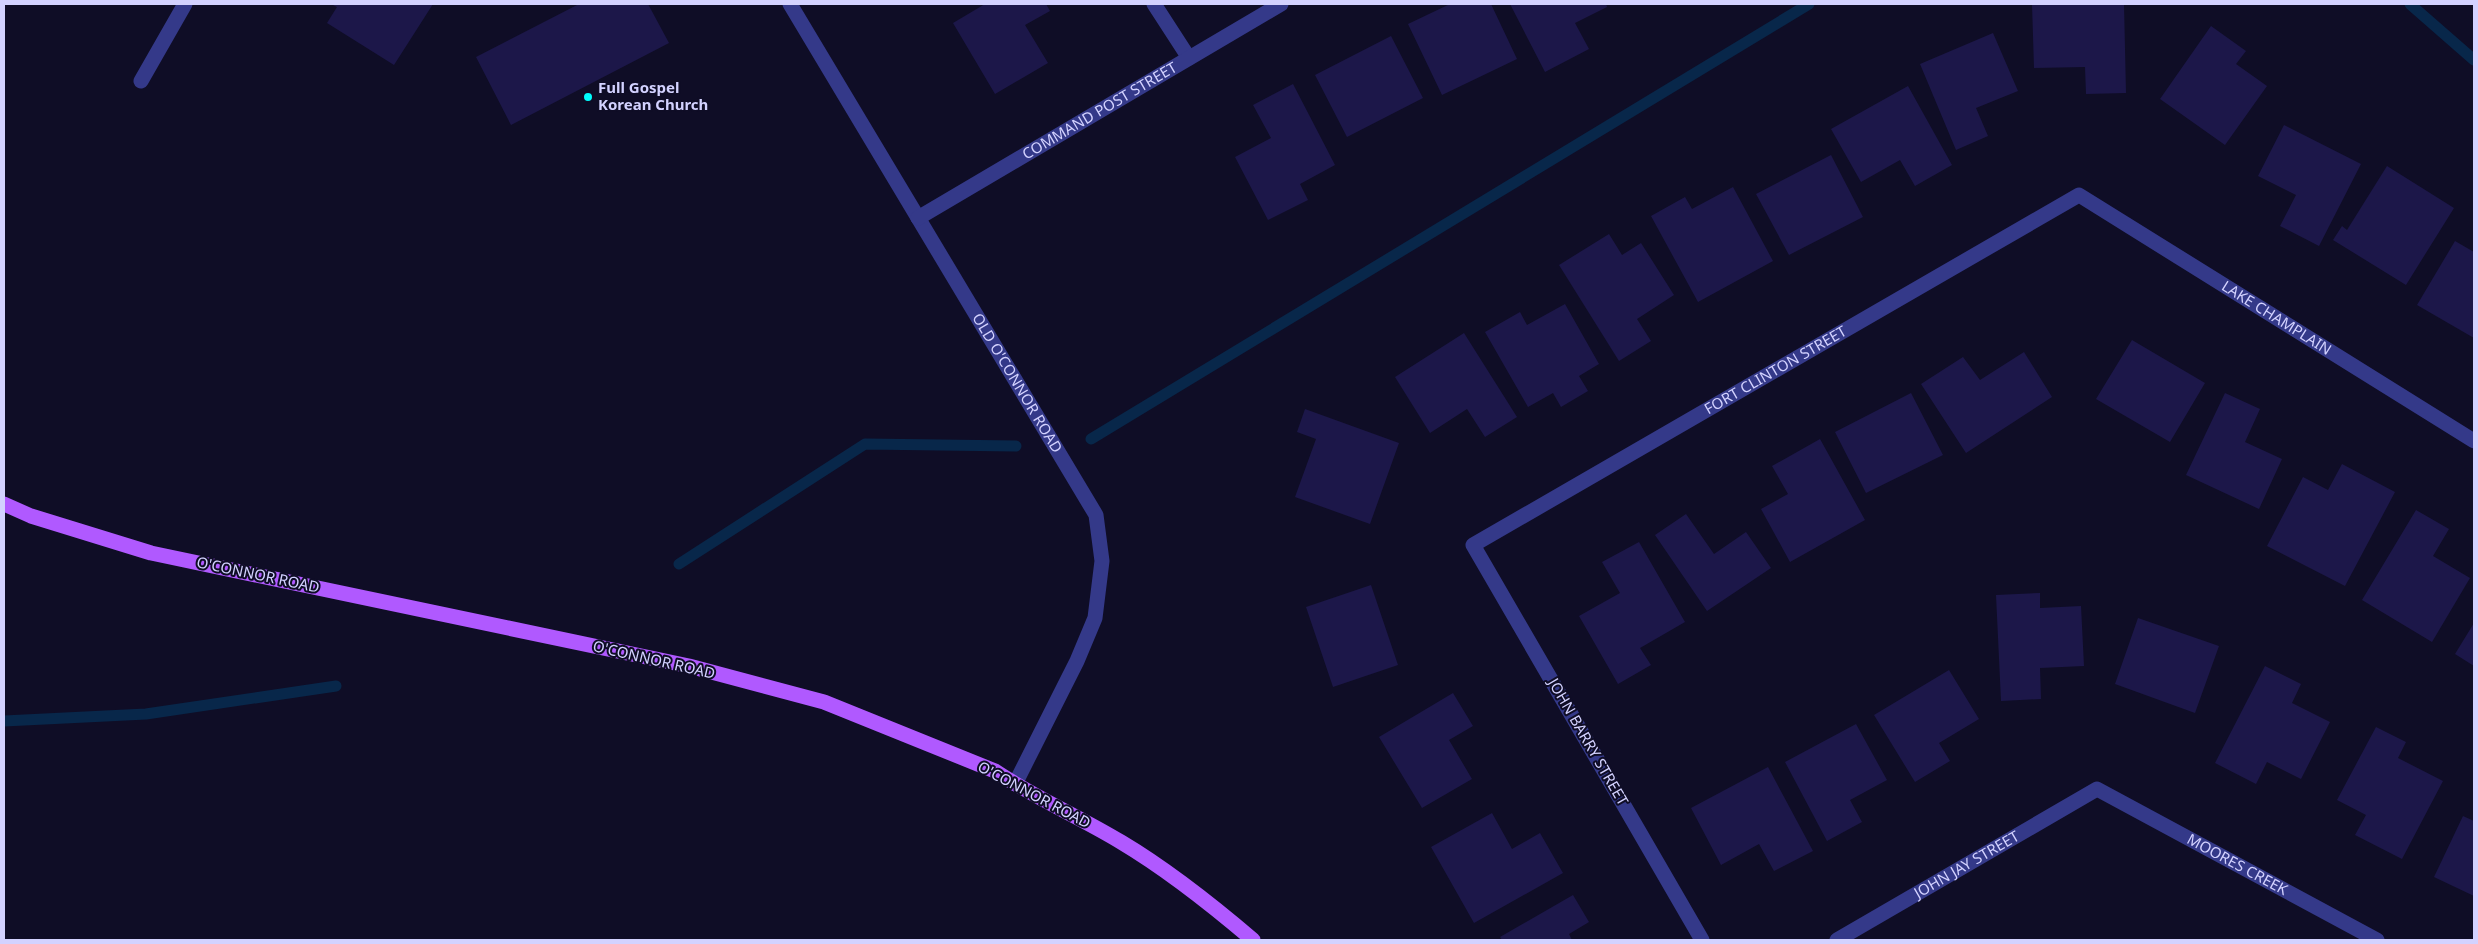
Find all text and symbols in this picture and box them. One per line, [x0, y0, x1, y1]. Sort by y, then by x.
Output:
street label: COMMAND POST STREET [1018, 56, 1181, 163]
place label: Full Gospel Korean Church [598, 77, 708, 114]
marker: Full Gospel Korean Church [582, 91, 594, 103]
street label: LAKE CHAMPLAIN [2218, 275, 2336, 359]
street label: OLD O'CONNOR ROAD [968, 309, 1068, 456]
street label: FORT CLINTON STREET [1700, 320, 1850, 418]
street label: O'CONNOR ROAD [195, 551, 321, 597]
street label: O'CONNOR ROAD [591, 635, 717, 683]
street label: JOHN BARRY STREET [1543, 673, 1634, 809]
street label: O'CONNOR ROAD [975, 756, 1094, 832]
street label: JOHN JAY STREET [1908, 825, 2023, 903]
street label: MOORES CREEK [2184, 828, 2292, 899]

